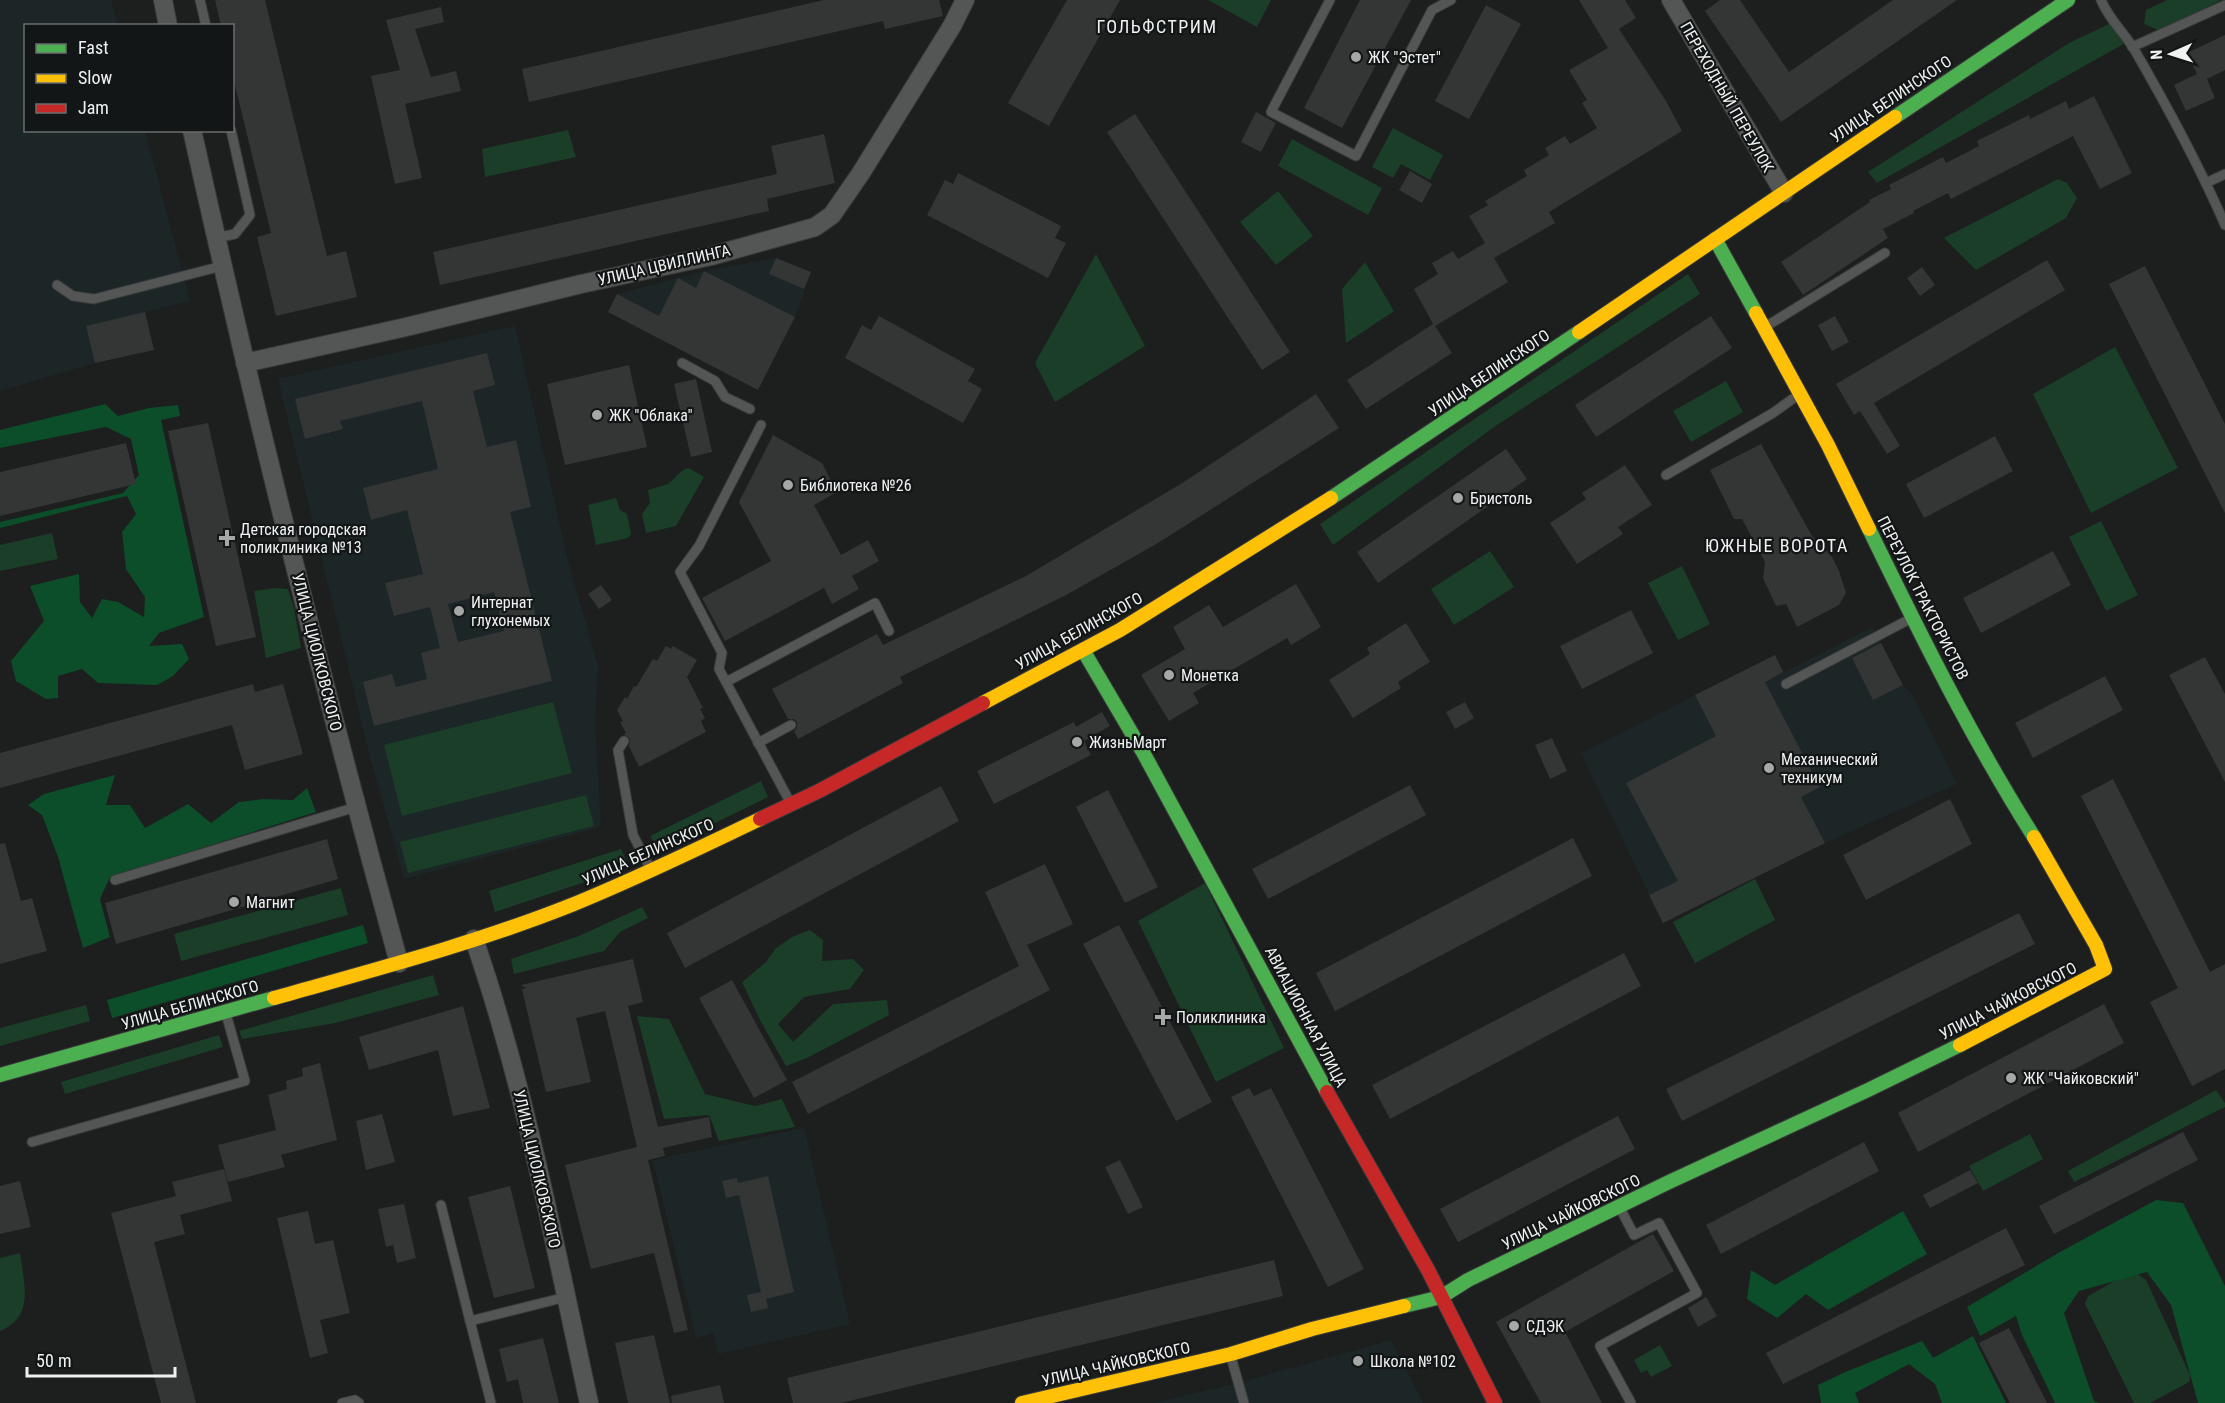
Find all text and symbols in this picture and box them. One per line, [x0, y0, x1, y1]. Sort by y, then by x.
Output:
district label: ГОЛЬФСТРИМ [1097, 16, 1218, 37]
street label: ПЕРЕХОДНЫЙ ПЕРЕУЛОК [1676, 18, 1778, 176]
legend [24, 24, 234, 132]
north arrow [2141, 24, 2201, 84]
text: Fast [78, 37, 109, 58]
place label: ЖК "Эстет" [1368, 48, 1441, 67]
text: N [2147, 49, 2166, 60]
marker: ЖК "Эстет" [1349, 50, 1363, 64]
street label: УЛИЦА БЕЛИНСКОГО [1827, 51, 1955, 147]
text: Slow [78, 67, 113, 88]
text: Jam [78, 97, 109, 118]
street label: УЛИЦА ЦВИЛЛИНГА [596, 240, 732, 290]
street label: УЛИЦА БЕЛИНСКОГО [1425, 325, 1553, 421]
place label: ЖК "Облака" [609, 406, 693, 425]
marker: ЖК "Облака" [590, 408, 604, 422]
place label: Библиотека №26 [800, 476, 912, 495]
marker: Библиотека №26 [781, 478, 795, 492]
place label: Бристоль [1470, 489, 1532, 508]
marker: Бристоль [1451, 491, 1465, 505]
street label: ПЕРЕУЛОК ТРАКТОРИСТОВ [1873, 513, 1973, 683]
place label: Детская городская поликлиника №13 [240, 520, 367, 557]
marker: Детская городская поликлиника №13 [218, 529, 236, 547]
district label: ЮЖНЫЕ ВОРОТА [1705, 535, 1849, 556]
street label: УЛИЦА ЦИОЛКОВСКОГО [288, 571, 346, 733]
street label: УЛИЦА БЕЛИНСКОГО [1012, 588, 1146, 674]
place label: Интернат глухонемых [471, 593, 550, 630]
marker: Интернат глухонемых [452, 604, 466, 618]
place label: Монетка [1181, 666, 1239, 685]
marker: Монетка [1162, 668, 1176, 682]
place label: ЖизньМарт [1089, 733, 1167, 752]
marker: ЖизньМарт [1070, 735, 1084, 749]
place label: Механический техникум [1781, 750, 1878, 787]
marker: Механический техникум [1762, 761, 1776, 775]
street label: УЛИЦА БЕЛИНСКОГО [579, 814, 717, 890]
place label: Магнит [246, 893, 295, 912]
marker: Магнит [227, 895, 241, 909]
street label: АВИАЦИОННАЯ УЛИЦА [1261, 943, 1351, 1091]
street label: УЛИЦА ЧАЙКОВСКОГО [1936, 958, 2080, 1044]
street label: УЛИЦА БЕЛИНСКОГО [119, 976, 261, 1034]
marker: Поликлиника [1154, 1008, 1172, 1026]
place label: Поликлиника [1176, 1008, 1266, 1027]
place label: ЖК "Чайковский" [2023, 1069, 2139, 1088]
marker: ЖК "Чайковский" [2004, 1071, 2018, 1085]
street label: УЛИЦА ЦИОЛКОВСКОГО [510, 1088, 564, 1250]
street label: УЛИЦА ЧАЙКОВСКОГО [1499, 1170, 1643, 1254]
place label: СДЭК [1526, 1317, 1564, 1336]
marker: СДЭК [1507, 1319, 1521, 1333]
street label: УЛИЦА ЧАЙКОВСКОГО [1040, 1338, 1192, 1390]
scale bar [27, 1340, 176, 1378]
text: 50 m [36, 1350, 71, 1371]
place label: Школа №102 [1370, 1352, 1456, 1371]
marker: Школа №102 [1351, 1354, 1365, 1368]

